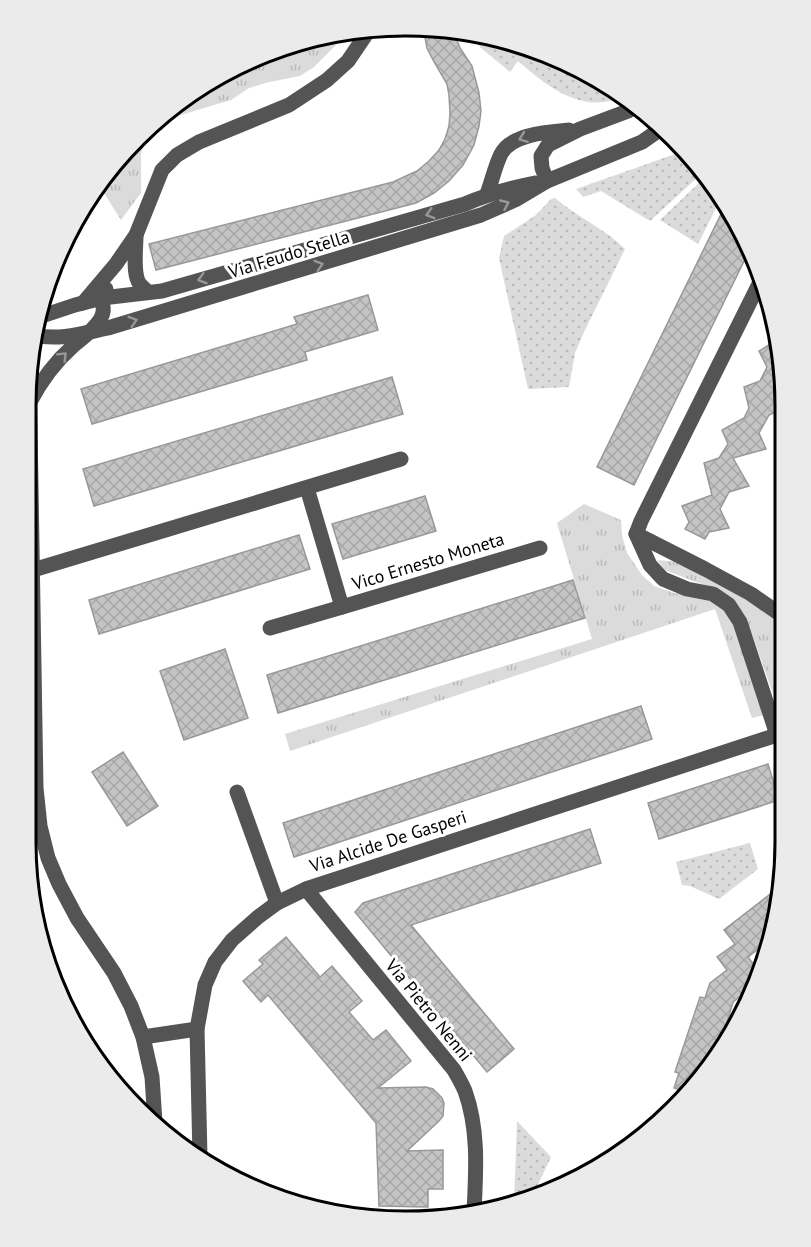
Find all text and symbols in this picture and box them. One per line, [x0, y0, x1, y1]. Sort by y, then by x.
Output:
one-way arrow [518, 131, 529, 144]
one-way arrow [498, 200, 509, 212]
one-way arrow [425, 207, 436, 219]
street label: Via Feudo Stella [225, 225, 352, 284]
one-way arrow [314, 260, 324, 272]
one-way arrow [197, 272, 207, 285]
one-way arrow [127, 316, 138, 328]
one-way arrow [56, 352, 67, 363]
street label: Vico Ernesto Moneta [348, 527, 507, 595]
street label: Via Alcide De Gasperi [306, 805, 469, 878]
street label: Via Pietro Nenni [380, 953, 477, 1066]

